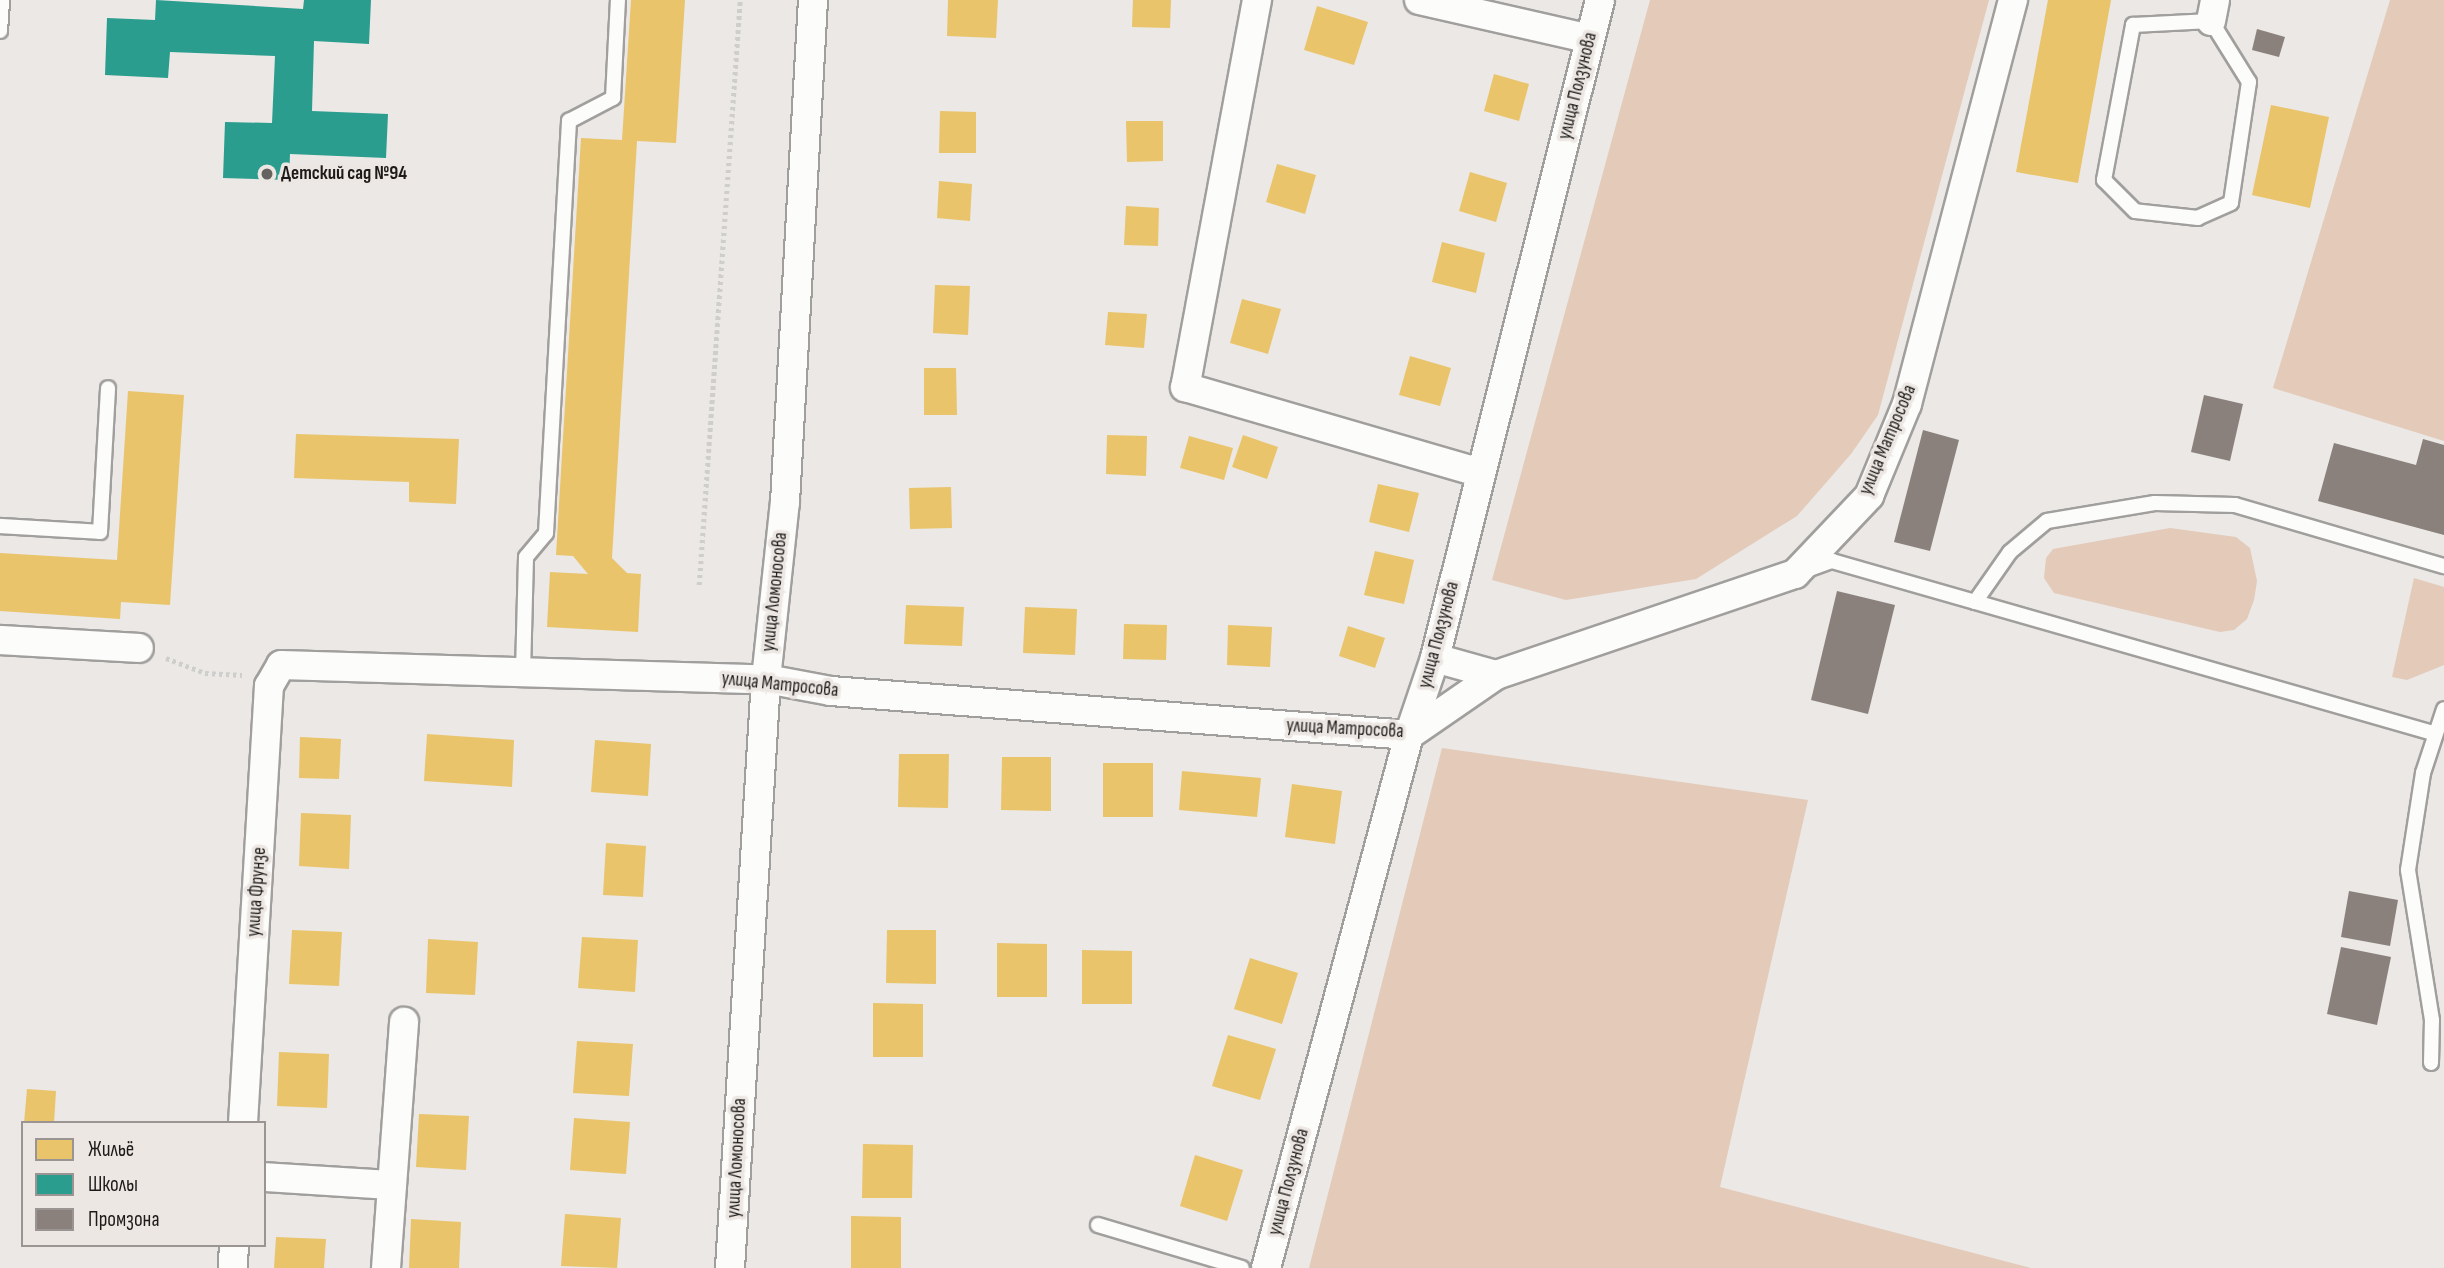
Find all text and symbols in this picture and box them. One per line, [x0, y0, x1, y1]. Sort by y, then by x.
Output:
street label: улица Ползунова [1554, 30, 1602, 142]
place label: Детский сад №94 [281, 163, 407, 185]
marker: Детский сад №94 [259, 166, 275, 182]
street label: улица Матросова [1855, 382, 1921, 498]
street label: улица Ломоносова [757, 531, 793, 653]
street label: улица Ползунова [1414, 579, 1464, 691]
street label: улица Матросова [720, 668, 840, 702]
street label: улица Матросова [1286, 715, 1404, 743]
street label: улица Фрунзе [243, 847, 271, 937]
street label: улица Ломоносова [722, 1098, 752, 1218]
legend [21, 1121, 266, 1247]
street label: улица Ползунова [1264, 1126, 1314, 1238]
text: Жильё [88, 1137, 134, 1162]
text: Школы [88, 1172, 138, 1197]
text: Промзона [88, 1207, 159, 1232]

